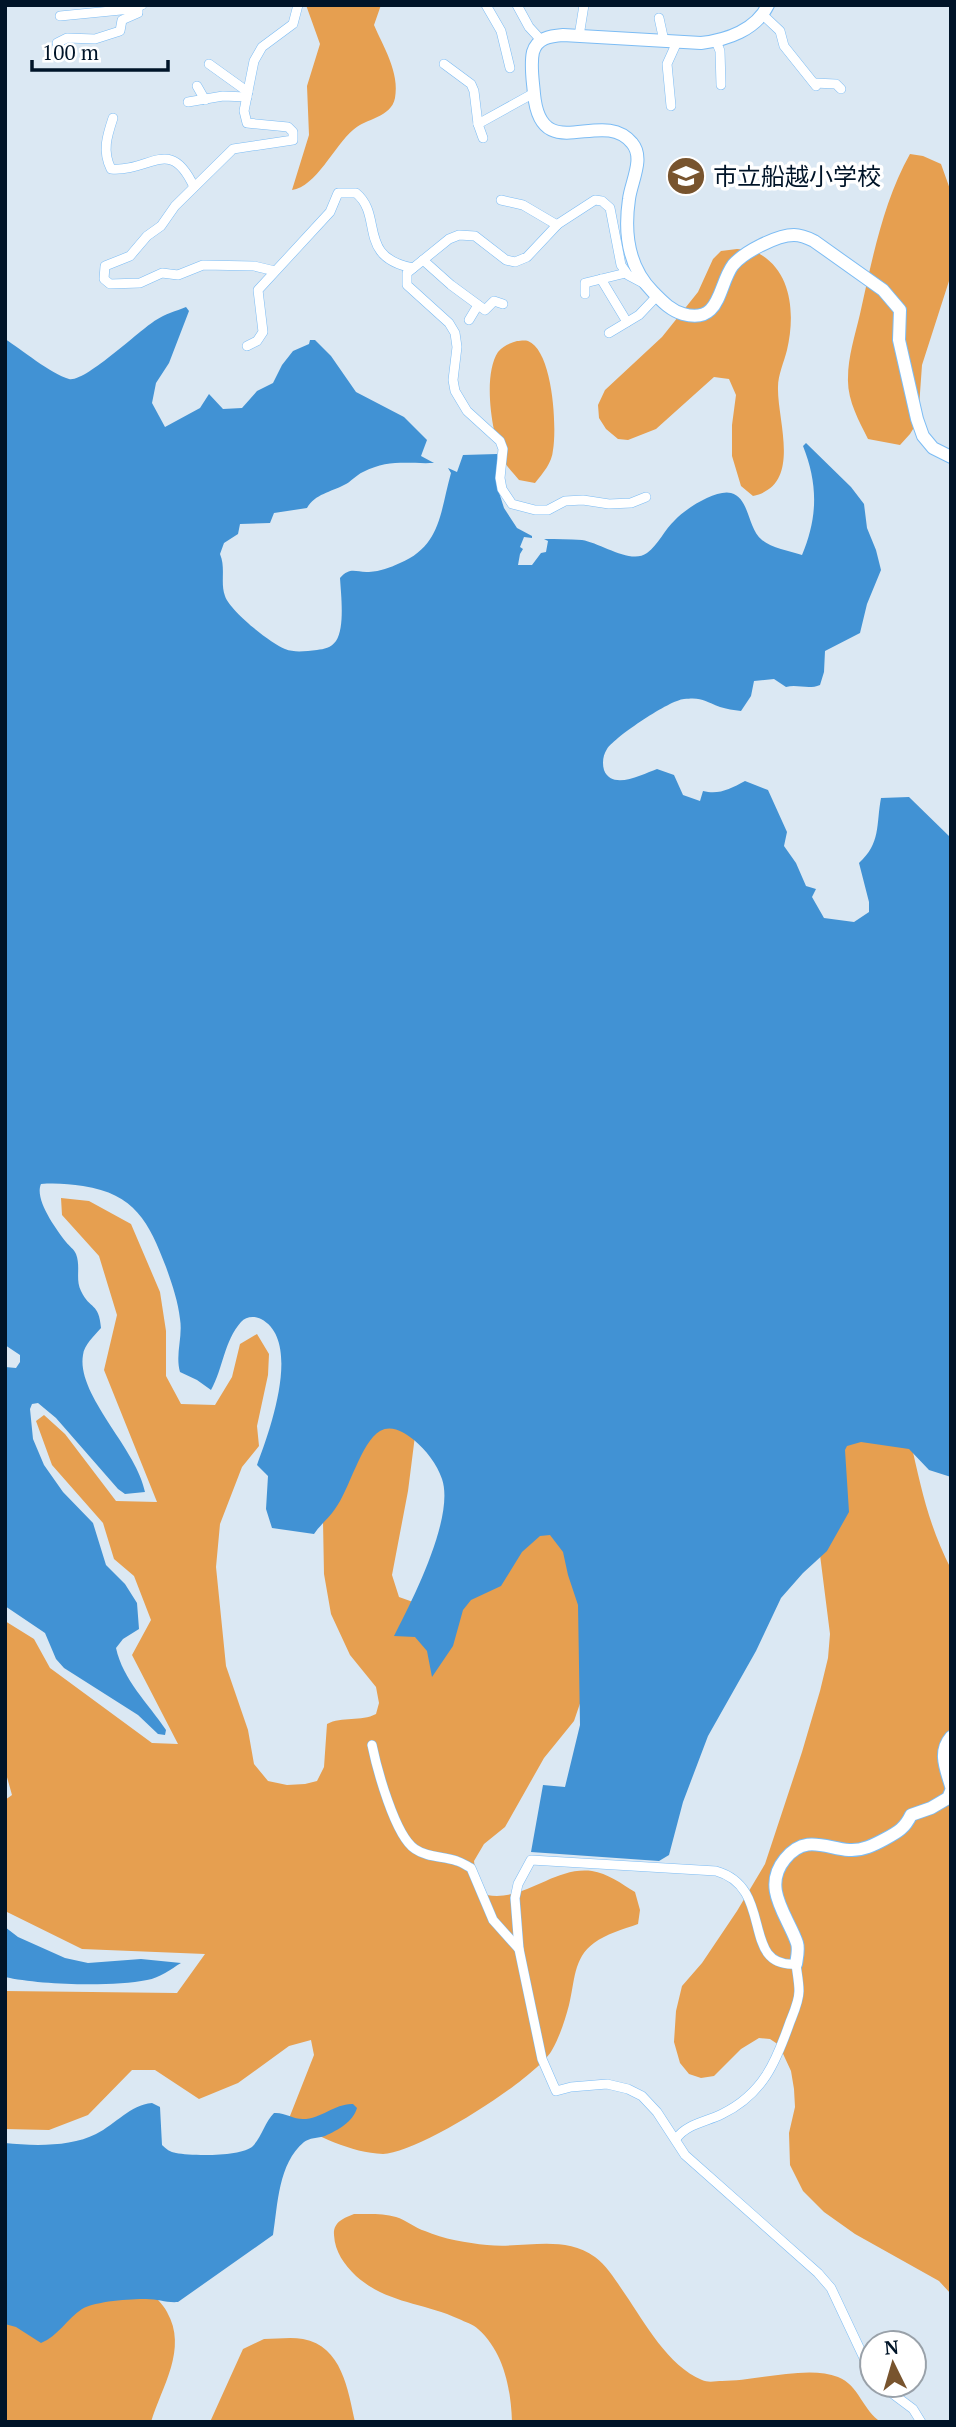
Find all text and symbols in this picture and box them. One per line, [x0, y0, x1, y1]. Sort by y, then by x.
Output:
scale bar [32, 28, 168, 72]
text: 100 m [42, 38, 99, 66]
school or university icon: 市立船越小学校 [665, 155, 707, 197]
place label: 市立船越小学校 [713, 160, 881, 192]
north arrow [858, 2329, 928, 2399]
text: N [883, 2333, 900, 2360]

